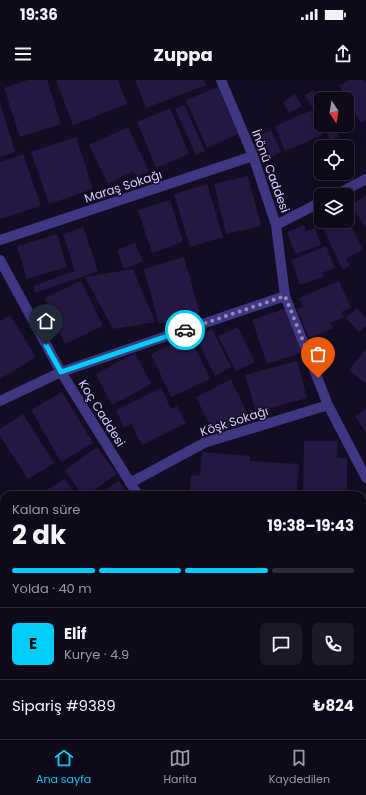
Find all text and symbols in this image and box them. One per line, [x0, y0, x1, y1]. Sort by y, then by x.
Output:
text: 19:36 [20, 4, 58, 25]
text: Zuppa [153, 42, 213, 67]
icon: menu [12, 43, 34, 65]
icon: share [332, 43, 354, 65]
north arrow [314, 92, 354, 132]
map controls [314, 92, 354, 228]
street label: İnönü Caddesi [248, 127, 294, 215]
button: locate [314, 140, 354, 180]
street label: Maraş Sokağı [82, 165, 164, 207]
button: layers [314, 188, 354, 228]
pin [29, 304, 63, 345]
icon: home [35, 310, 57, 332]
courier [165, 310, 205, 350]
icon: car [174, 319, 196, 341]
pin [301, 337, 335, 378]
icon: bag [307, 343, 329, 365]
street label: Koç Caddesi [75, 376, 129, 450]
street label: Köşk Sokağı [198, 402, 270, 440]
text: Kalan süre [12, 500, 80, 519]
text: 19:38–19:43 [267, 515, 354, 536]
text: 2 dk [12, 517, 66, 553]
text: Yolda · 40 m [12, 579, 92, 598]
text: Elif [64, 623, 86, 644]
button: chat [260, 623, 302, 665]
button: phone [312, 623, 354, 665]
text: E [29, 633, 37, 654]
text: Kurye · 4.9 [64, 645, 129, 664]
text: Sipariş #9389 [12, 695, 116, 716]
text: ₺824 [313, 695, 354, 716]
tab: Ana sayfa [36, 747, 91, 788]
tab: Harita [163, 747, 197, 788]
tab: Kaydedilen [269, 747, 330, 788]

